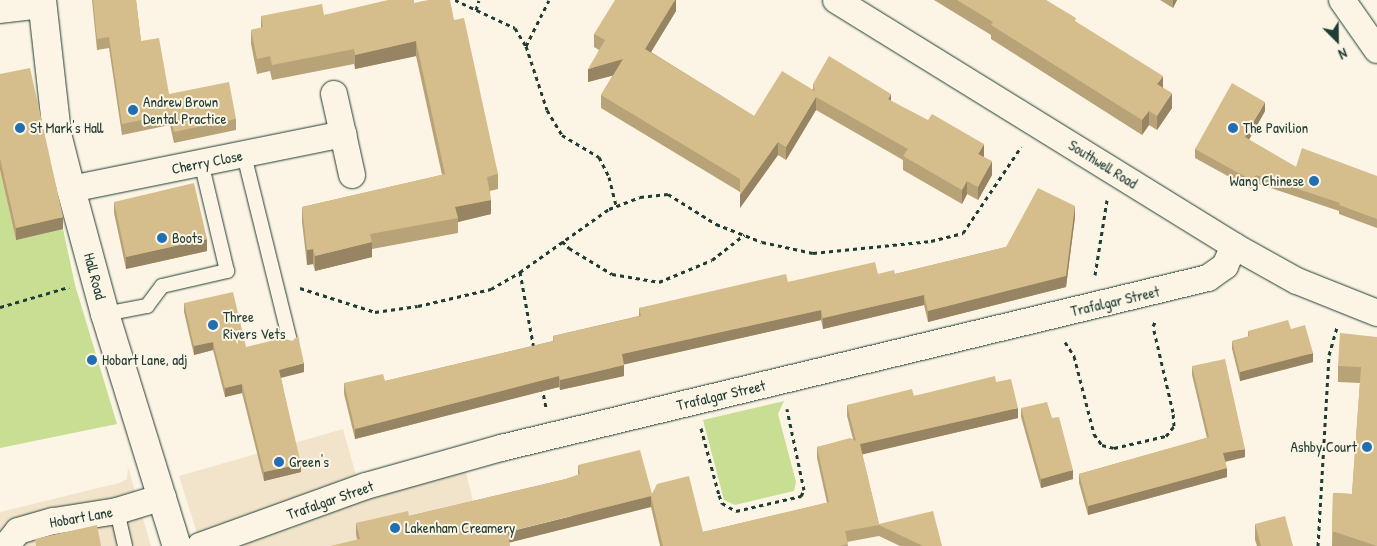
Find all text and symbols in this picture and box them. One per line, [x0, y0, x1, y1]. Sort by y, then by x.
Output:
north arrow [1312, 15, 1362, 65]
text: N [1336, 44, 1350, 64]
place label: Andrew Brown Dental Practice [143, 92, 226, 127]
marker: Andrew Brown Dental Practice [127, 104, 139, 116]
place label: St Mark's Hall [30, 119, 103, 137]
place label: The Pavilion [1243, 119, 1308, 137]
marker: St Mark's Hall [14, 122, 26, 134]
marker: The Pavilion [1227, 122, 1239, 134]
street label: Southwell Road [1065, 136, 1141, 192]
street label: Cherry Close [170, 146, 244, 178]
place label: Wang Chinese [1230, 172, 1304, 190]
marker: Wang Chinese [1308, 175, 1320, 187]
place label: Boots [172, 229, 203, 247]
marker: Boots [156, 232, 168, 244]
street label: Hall Road [80, 251, 110, 301]
street label: Trafalgar Street [1069, 282, 1161, 320]
place label: Three Rivers Vets [223, 307, 285, 342]
marker: Three Rivers Vets [207, 319, 219, 331]
place label: Hobart Lane, adj [102, 351, 187, 369]
marker: Hobart Lane, adj [86, 354, 98, 366]
street label: Trafalgar Street [675, 376, 767, 414]
place label: Ashby Court [1290, 438, 1357, 456]
marker: Ashby Court [1361, 441, 1373, 453]
place label: Green's [289, 453, 329, 471]
marker: Green's [273, 456, 285, 468]
street label: Trafalgar Street [284, 477, 376, 523]
street label: Hobart Lane [48, 503, 114, 531]
place label: Lakenham Creamery [405, 519, 515, 537]
marker: Lakenham Creamery [389, 522, 401, 534]

